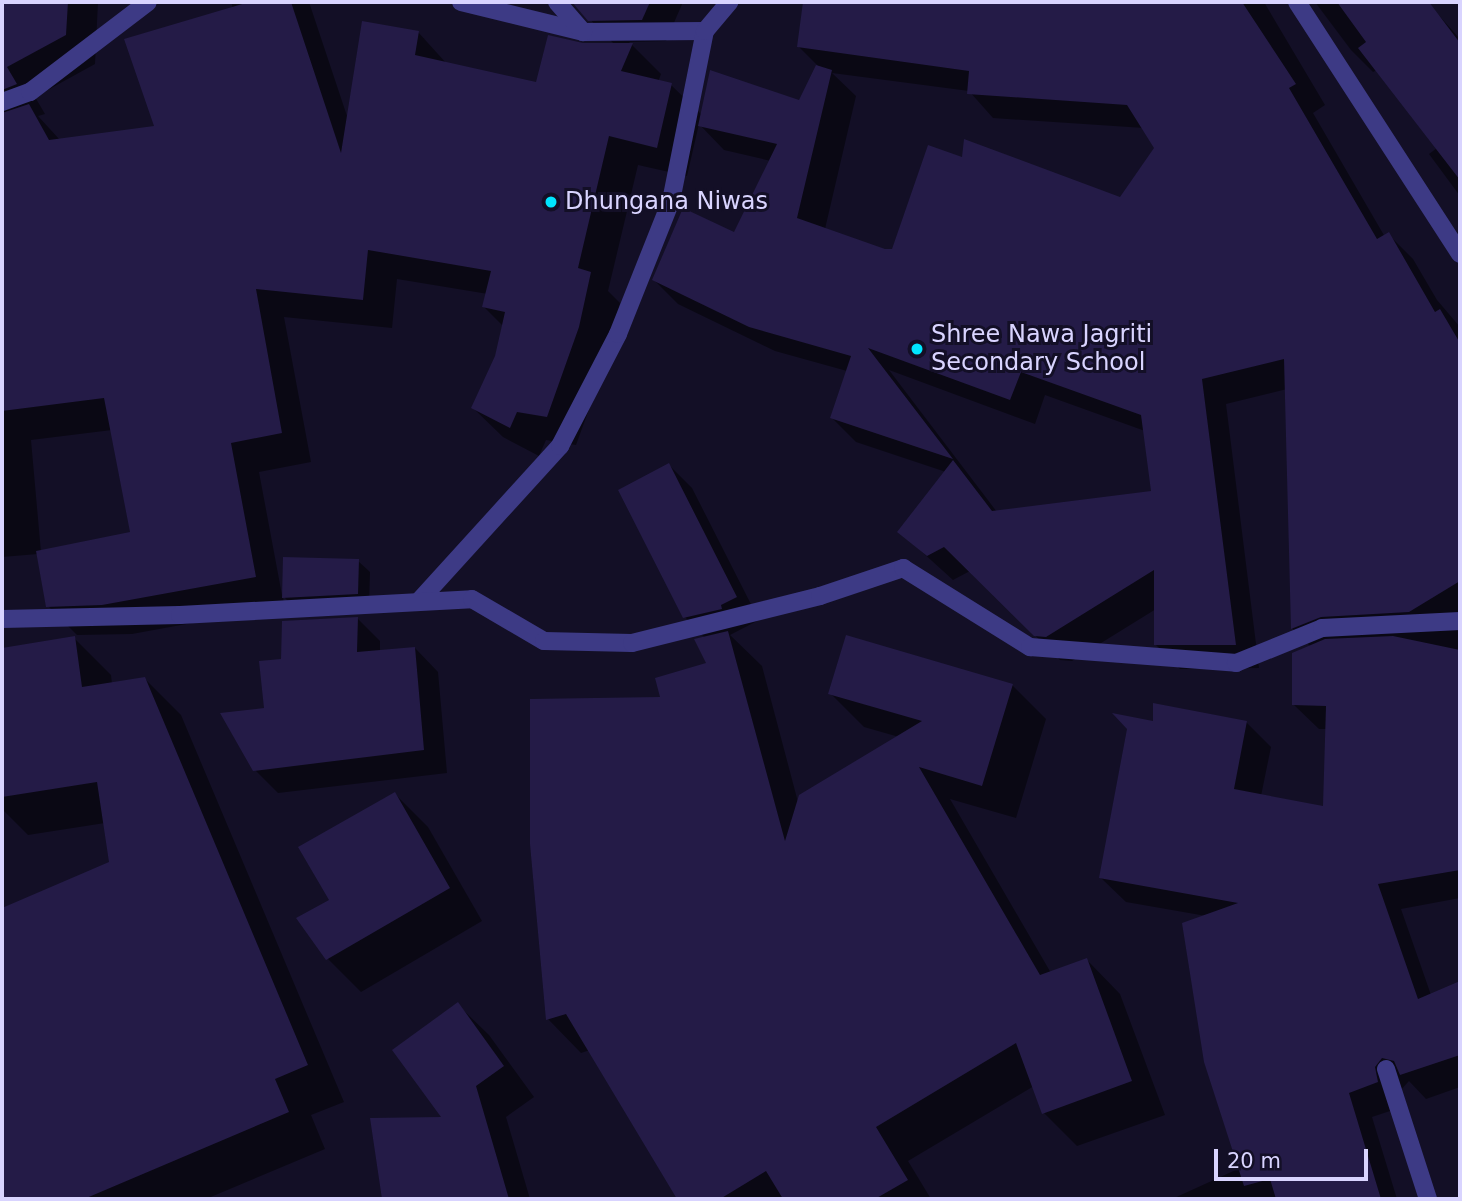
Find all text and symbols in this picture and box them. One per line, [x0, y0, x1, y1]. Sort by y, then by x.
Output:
place label: Dhungana Niwas [565, 188, 768, 216]
marker: Dhungana Niwas [543, 194, 559, 210]
place label: Shree Nawa Jagriti Secondary School [931, 321, 1152, 377]
marker: Shree Nawa Jagriti Secondary School [909, 341, 925, 357]
scale bar [1217, 1134, 1371, 1178]
text: 20 m [1227, 1149, 1281, 1173]

